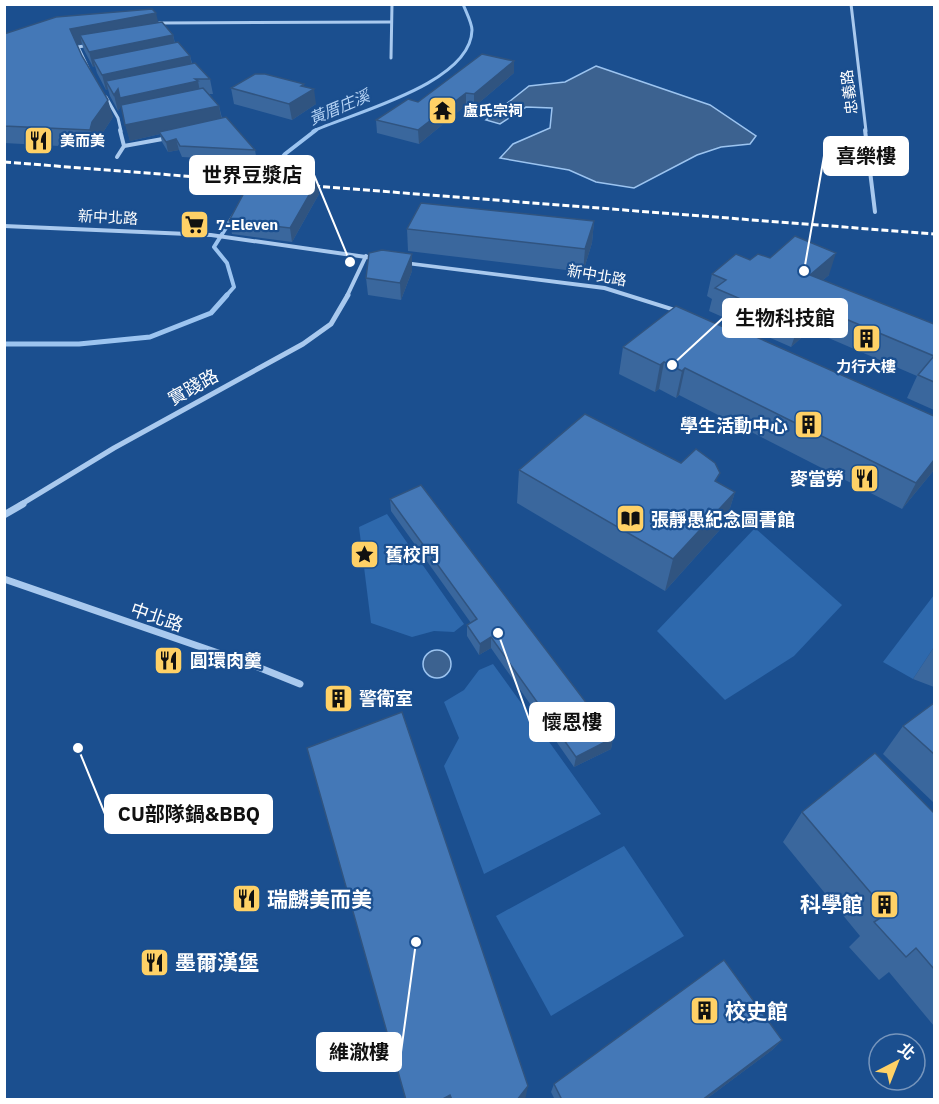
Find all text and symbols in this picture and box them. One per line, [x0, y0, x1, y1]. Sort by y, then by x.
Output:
street label: 忠義路 [837, 69, 861, 115]
water label: 黃厝庄溪 [306, 85, 374, 129]
temple icon: 盧氏宗祠 [426, 94, 458, 126]
place label: 盧氏宗祠 [463, 101, 523, 120]
restaurant icon: 美而美 [23, 124, 55, 156]
place label: 美而美 [60, 131, 105, 150]
callout: 喜樂樓 [824, 137, 908, 175]
text: 喜樂樓 [836, 142, 896, 169]
callout: 世界豆漿店 [190, 156, 314, 194]
text: 世界豆漿店 [202, 161, 302, 188]
street label: 新中北路 [78, 206, 138, 228]
supermarket icon: 7-Eleven [179, 208, 211, 240]
place label: 7-Eleven [216, 215, 278, 234]
street label: 新中北路 [566, 260, 628, 290]
callout: 生物科技館 [723, 299, 847, 337]
text: 生物科技館 [735, 304, 835, 331]
building icon: 力行大樓 [850, 323, 882, 355]
place label: 力行大樓 [836, 357, 896, 376]
street label: 實踐路 [164, 364, 222, 410]
building icon: 學生活動中心 [793, 409, 825, 441]
place label: 學生活動中心 [680, 414, 788, 437]
restaurant icon: 麥當勞 [849, 462, 881, 494]
place label: 麥當勞 [790, 467, 844, 490]
library icon: 張靜愚紀念圖書館 [614, 503, 646, 535]
place label: 張靜愚紀念圖書館 [651, 508, 795, 531]
place icon: 舊校門 [348, 538, 380, 570]
place label: 舊校門 [385, 543, 439, 566]
street label: 中北路 [128, 597, 186, 637]
restaurant icon: 圓環肉羹 [153, 644, 185, 676]
place label: 圓環肉羹 [190, 649, 262, 672]
building icon: 警衛室 [322, 682, 354, 714]
place label: 警衛室 [359, 687, 413, 710]
callout: 懷恩樓 [530, 703, 614, 741]
text: 懷恩樓 [542, 708, 602, 735]
callout: CU部隊鍋&BBQ [105, 795, 272, 833]
text: CU部隊鍋&BBQ [118, 800, 260, 827]
restaurant icon: 瑞麟美而美 [230, 883, 262, 915]
place label: 瑞麟美而美 [267, 885, 372, 913]
building icon: 科學館 [868, 888, 900, 920]
place label: 科學館 [800, 890, 863, 918]
restaurant icon: 墨爾漢堡 [138, 946, 170, 978]
place label: 墨爾漢堡 [175, 948, 259, 976]
building icon: 校史館 [688, 995, 720, 1027]
place label: 校史館 [725, 997, 788, 1025]
north arrow [867, 1032, 927, 1092]
callout: 維澈樓 [317, 1033, 401, 1071]
text: 維澈樓 [329, 1038, 389, 1065]
text: 北 [894, 1038, 920, 1064]

